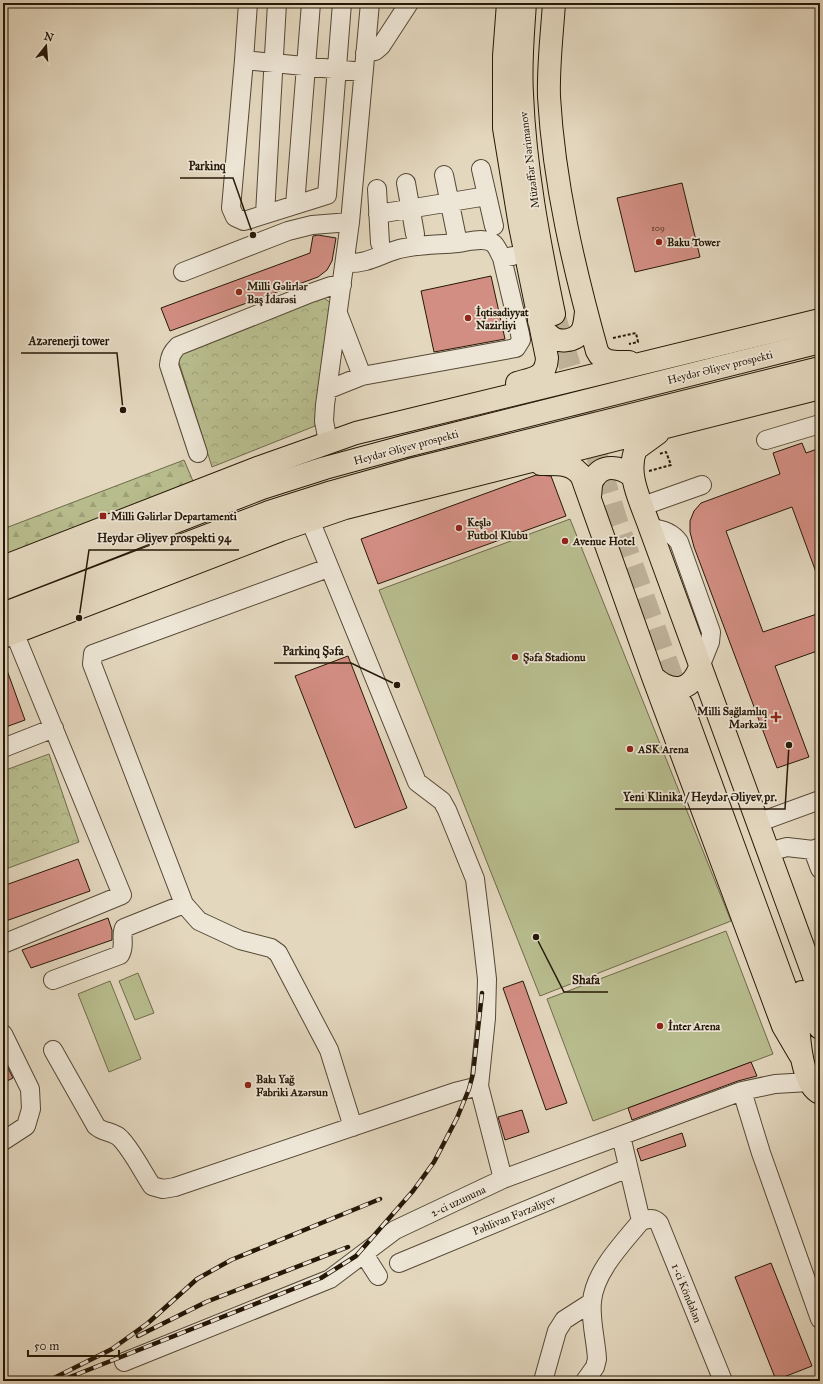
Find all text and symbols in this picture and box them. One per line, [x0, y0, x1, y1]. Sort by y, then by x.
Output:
north arrow [26, 26, 66, 66]
text: N [42, 29, 56, 45]
street label: Müzəffər Nərimanov [517, 110, 542, 209]
callout: Parkinq [180, 154, 233, 178]
text: Parkinq [188, 159, 227, 174]
house number: 109 [651, 222, 665, 233]
place label: Baku Tower [667, 236, 721, 249]
marker: Baku Tower [654, 237, 664, 247]
place label: Milli Gəlirlər Baş İdarəsi [247, 280, 309, 307]
marker: Milli Gəlirlər Baş İdarəsi [234, 287, 244, 297]
place label: İqtisadiyyat Nazirliyi [476, 305, 529, 333]
marker: İqtisadiyyat Nazirliyi [463, 313, 473, 323]
callout: Azərenerji tower [21, 329, 117, 353]
text: Azərenerji tower [28, 334, 110, 349]
street label: Heydər Əliyev prospekti [666, 348, 774, 387]
street label: Heydər Əliyev prospekti [352, 427, 460, 468]
place label: Milli Gəlirlər Departamenti [111, 510, 238, 524]
marker: Milli Gəlirlər Departamenti [98, 511, 108, 521]
place label: Keşlə Futbol Klubu [467, 516, 528, 542]
marker: Keşlə Futbol Klubu [454, 523, 464, 533]
callout: Heydər Əliyev prospekti 94 [89, 526, 239, 550]
text: Heydər Əliyev prospekti 94 [97, 531, 232, 546]
place label: Avenue Hotel [572, 535, 636, 548]
marker: Avenue Hotel [560, 536, 570, 546]
callout: Parkinq Şəfa [274, 639, 351, 663]
text: Parkinq Şəfa [282, 644, 344, 659]
place label: Şəfa Stadionu [523, 651, 586, 665]
marker: Şəfa Stadionu [510, 652, 520, 662]
place label: Milli Sağlamlıq Mərkəzi [697, 705, 768, 731]
marker: Milli Sağlamlıq Mərkəzi [770, 711, 782, 723]
place label: ASK Arena [637, 743, 689, 756]
marker: ASK Arena [625, 744, 635, 754]
callout: Yeni Klinika / Heydər Əliyev pr. [615, 785, 785, 809]
text: Yeni Klinika / Heydər Əliyev pr. [622, 790, 777, 805]
callout: Shafa [564, 968, 608, 992]
text: Shafa [572, 973, 601, 987]
place label: İnter Arena [668, 1019, 721, 1033]
marker: İnter Arena [655, 1021, 665, 1031]
place label: Bakı Yağ Fabriki Azərsun [256, 1073, 328, 1099]
marker: Bakı Yağ Fabriki Azərsun [243, 1080, 253, 1090]
street label: 2-ci uzununa [429, 1183, 488, 1220]
street label: Pəhlivan Fərzəliyev [471, 1193, 558, 1238]
street label: 1-ci Köndələn [669, 1262, 704, 1325]
scale bar [28, 1332, 119, 1358]
text: 50 m [34, 1339, 59, 1353]

